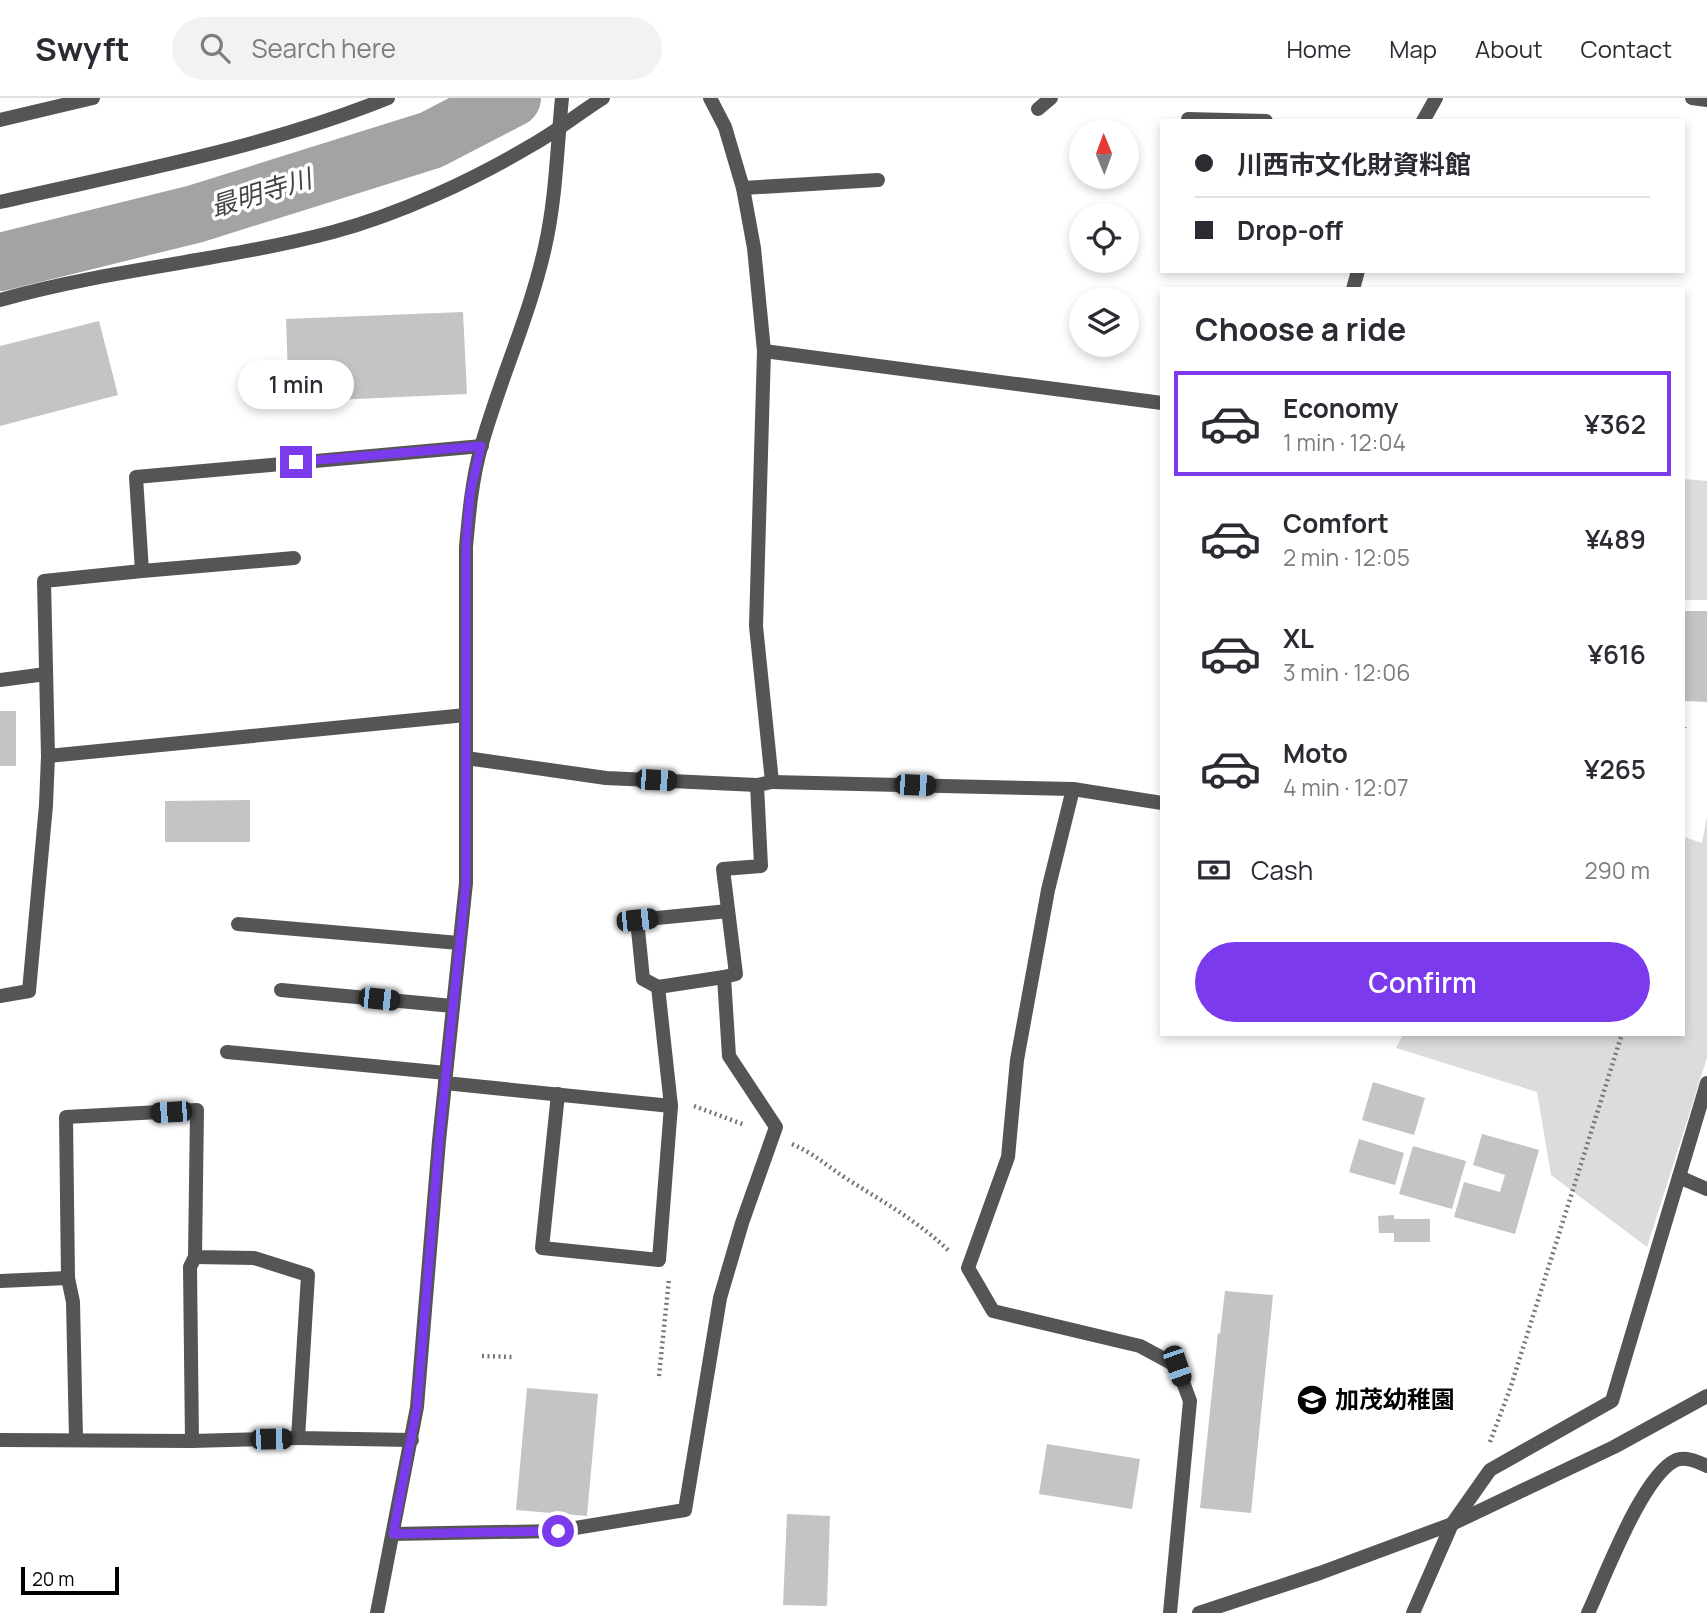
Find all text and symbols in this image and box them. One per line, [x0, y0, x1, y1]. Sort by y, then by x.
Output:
search box [172, 17, 662, 80]
text: Swyft [35, 26, 130, 71]
icon: search [196, 29, 234, 67]
text: Search here [252, 30, 396, 66]
text: Home [1286, 32, 1351, 65]
text: Map [1389, 32, 1437, 65]
text: About [1475, 32, 1543, 65]
text: Contact [1581, 32, 1672, 65]
north arrow [1069, 119, 1139, 189]
map controls [1069, 119, 1139, 357]
text: 川西市文化財資料館 [1237, 146, 1471, 182]
water label: 最明寺川 [206, 159, 319, 224]
button: locate [1069, 203, 1139, 273]
text: Drop-off [1237, 212, 1343, 248]
button: layers [1069, 287, 1139, 357]
text: Choose a ride [1195, 307, 1406, 351]
callout: 1 min [238, 360, 354, 410]
text: 1 min [269, 368, 323, 400]
text: Economy [1283, 390, 1398, 426]
icon: car [1199, 392, 1262, 455]
text: ¥362 [1584, 406, 1646, 442]
text: 1 min · 12:04 [1283, 426, 1406, 458]
route end [280, 446, 312, 478]
text: Comfort [1283, 505, 1389, 541]
icon: car [1199, 507, 1262, 570]
text: ¥489 [1585, 521, 1646, 557]
text: 2 min · 12:05 [1283, 541, 1410, 573]
text: XL [1283, 620, 1314, 656]
icon: car [1199, 622, 1262, 685]
text: ¥616 [1588, 636, 1646, 672]
text: 3 min · 12:06 [1283, 656, 1411, 688]
text: Moto [1283, 735, 1348, 771]
icon: car [1199, 737, 1262, 800]
text: ¥265 [1584, 751, 1646, 787]
car [635, 768, 678, 792]
text: 4 min · 12:07 [1283, 771, 1409, 803]
car [894, 774, 937, 796]
icon: cash [1195, 851, 1233, 889]
text: Cash [1251, 852, 1313, 888]
text: 290 m [1584, 854, 1650, 886]
car [616, 907, 659, 933]
button: Confirm [1195, 942, 1650, 1022]
car [358, 986, 401, 1012]
car [150, 1100, 193, 1124]
car [1161, 1343, 1194, 1389]
place label: 加茂幼稚園 [1335, 1382, 1455, 1415]
school or university icon: 加茂幼稚園 [1295, 1383, 1329, 1417]
car [250, 1428, 293, 1450]
route start [542, 1515, 574, 1547]
scale bar [21, 1564, 119, 1596]
text: 20 m [32, 1566, 74, 1592]

